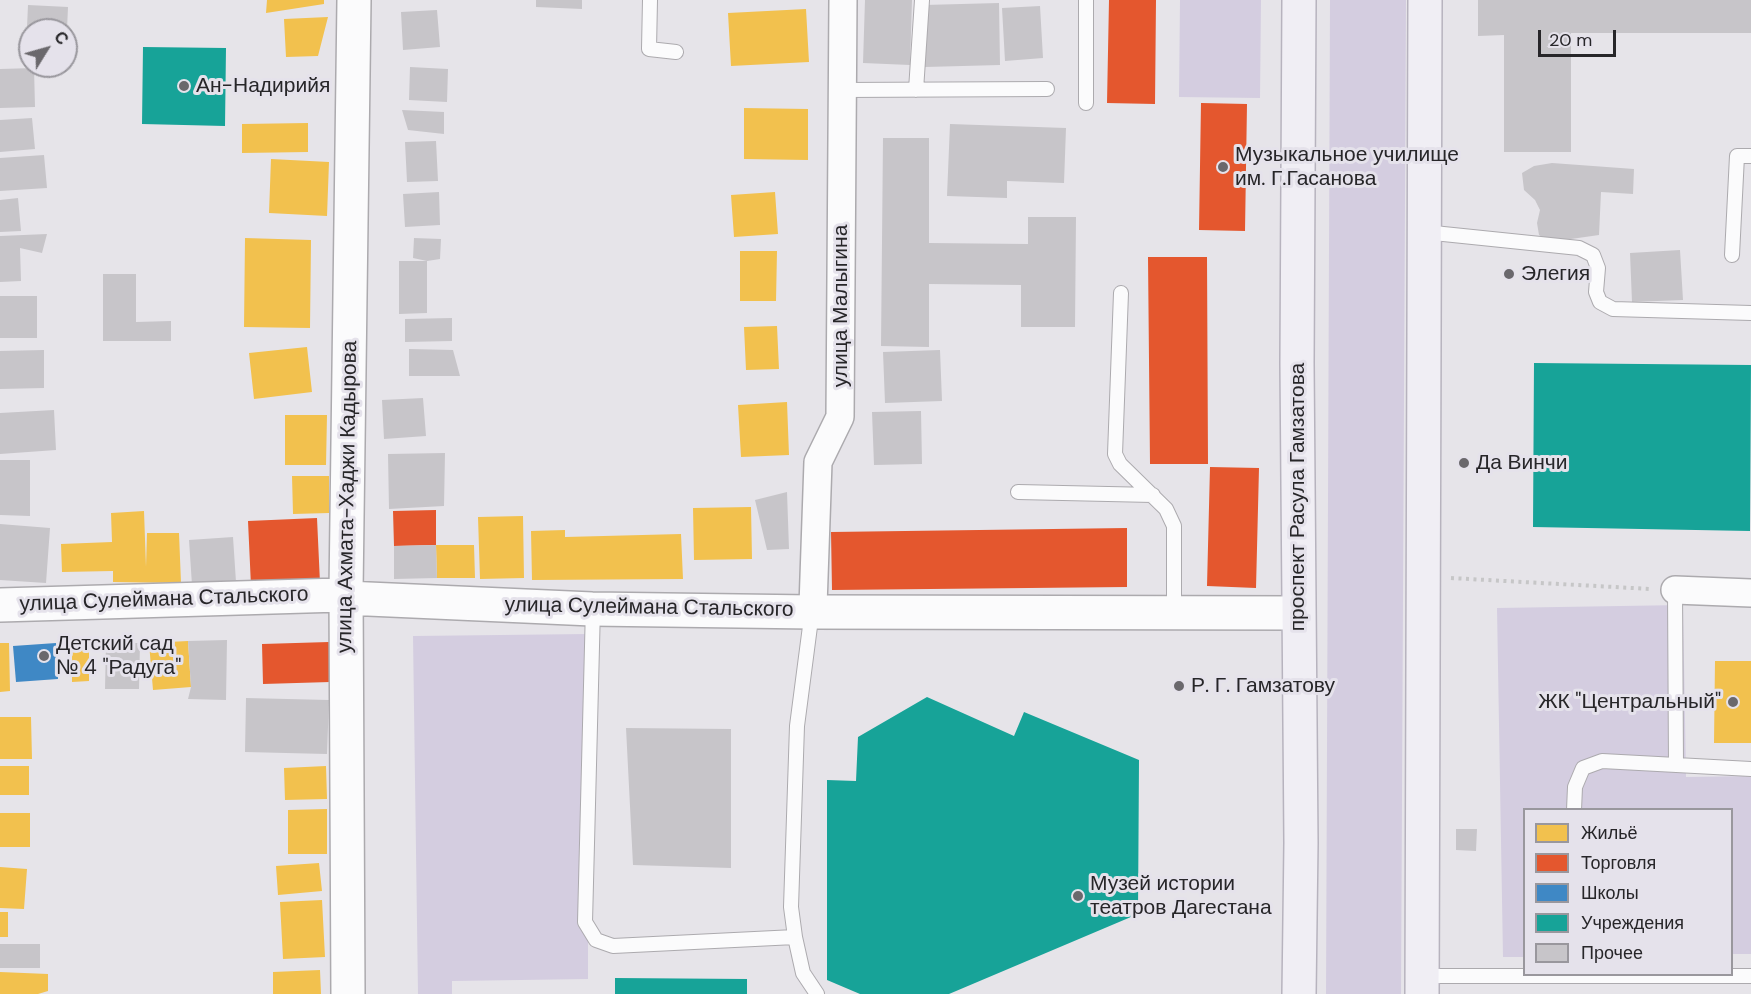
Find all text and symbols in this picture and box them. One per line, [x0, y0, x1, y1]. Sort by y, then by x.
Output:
north arrow [18, 18, 78, 78]
scale bar [1541, 18, 1619, 56]
text: С [49, 27, 73, 49]
text: 20 m [1549, 28, 1592, 52]
place label: Ан-Надирийя [196, 73, 330, 99]
marker: Ан-Надирийя [177, 79, 191, 93]
place label: Музыкальное училище им. Г.Гасанова [1235, 142, 1459, 192]
marker: Музыкальное училище им. Г.Гасанова [1216, 160, 1230, 174]
street label: улица Малыгина [828, 225, 854, 387]
place label: Элегия [1521, 261, 1590, 287]
marker: Элегия [1502, 267, 1516, 281]
street label: улица Ахмата-Хаджи Кадырова [333, 341, 363, 653]
street label: проспект Расула Гамзатова [1285, 363, 1311, 631]
place label: Да Винчи [1476, 450, 1567, 476]
marker: Да Винчи [1457, 456, 1471, 470]
street label: улица Сулеймана Стальского [19, 582, 309, 618]
street label: улица Сулеймана Стальского [504, 593, 794, 623]
place label: Детский сад № 4 "Радуга" [56, 631, 181, 681]
marker: Детский сад № 4 "Радуга" [37, 649, 51, 663]
place label: Р. Г. Гамзатову [1191, 673, 1335, 699]
marker: Р. Г. Гамзатову [1172, 679, 1186, 693]
place label: ЖК "Центральный" [1538, 689, 1721, 715]
marker: ЖК "Центральный" [1726, 695, 1740, 709]
legend [1523, 808, 1733, 976]
text: Жильё [1581, 821, 1638, 845]
text: Торговля [1581, 851, 1656, 875]
place label: Музей истории театров Дагестана [1090, 871, 1272, 921]
text: Школы [1581, 881, 1639, 905]
marker: Музей истории театров Дагестана [1071, 889, 1085, 903]
text: Учреждения [1581, 911, 1684, 935]
text: Прочее [1581, 941, 1643, 965]

